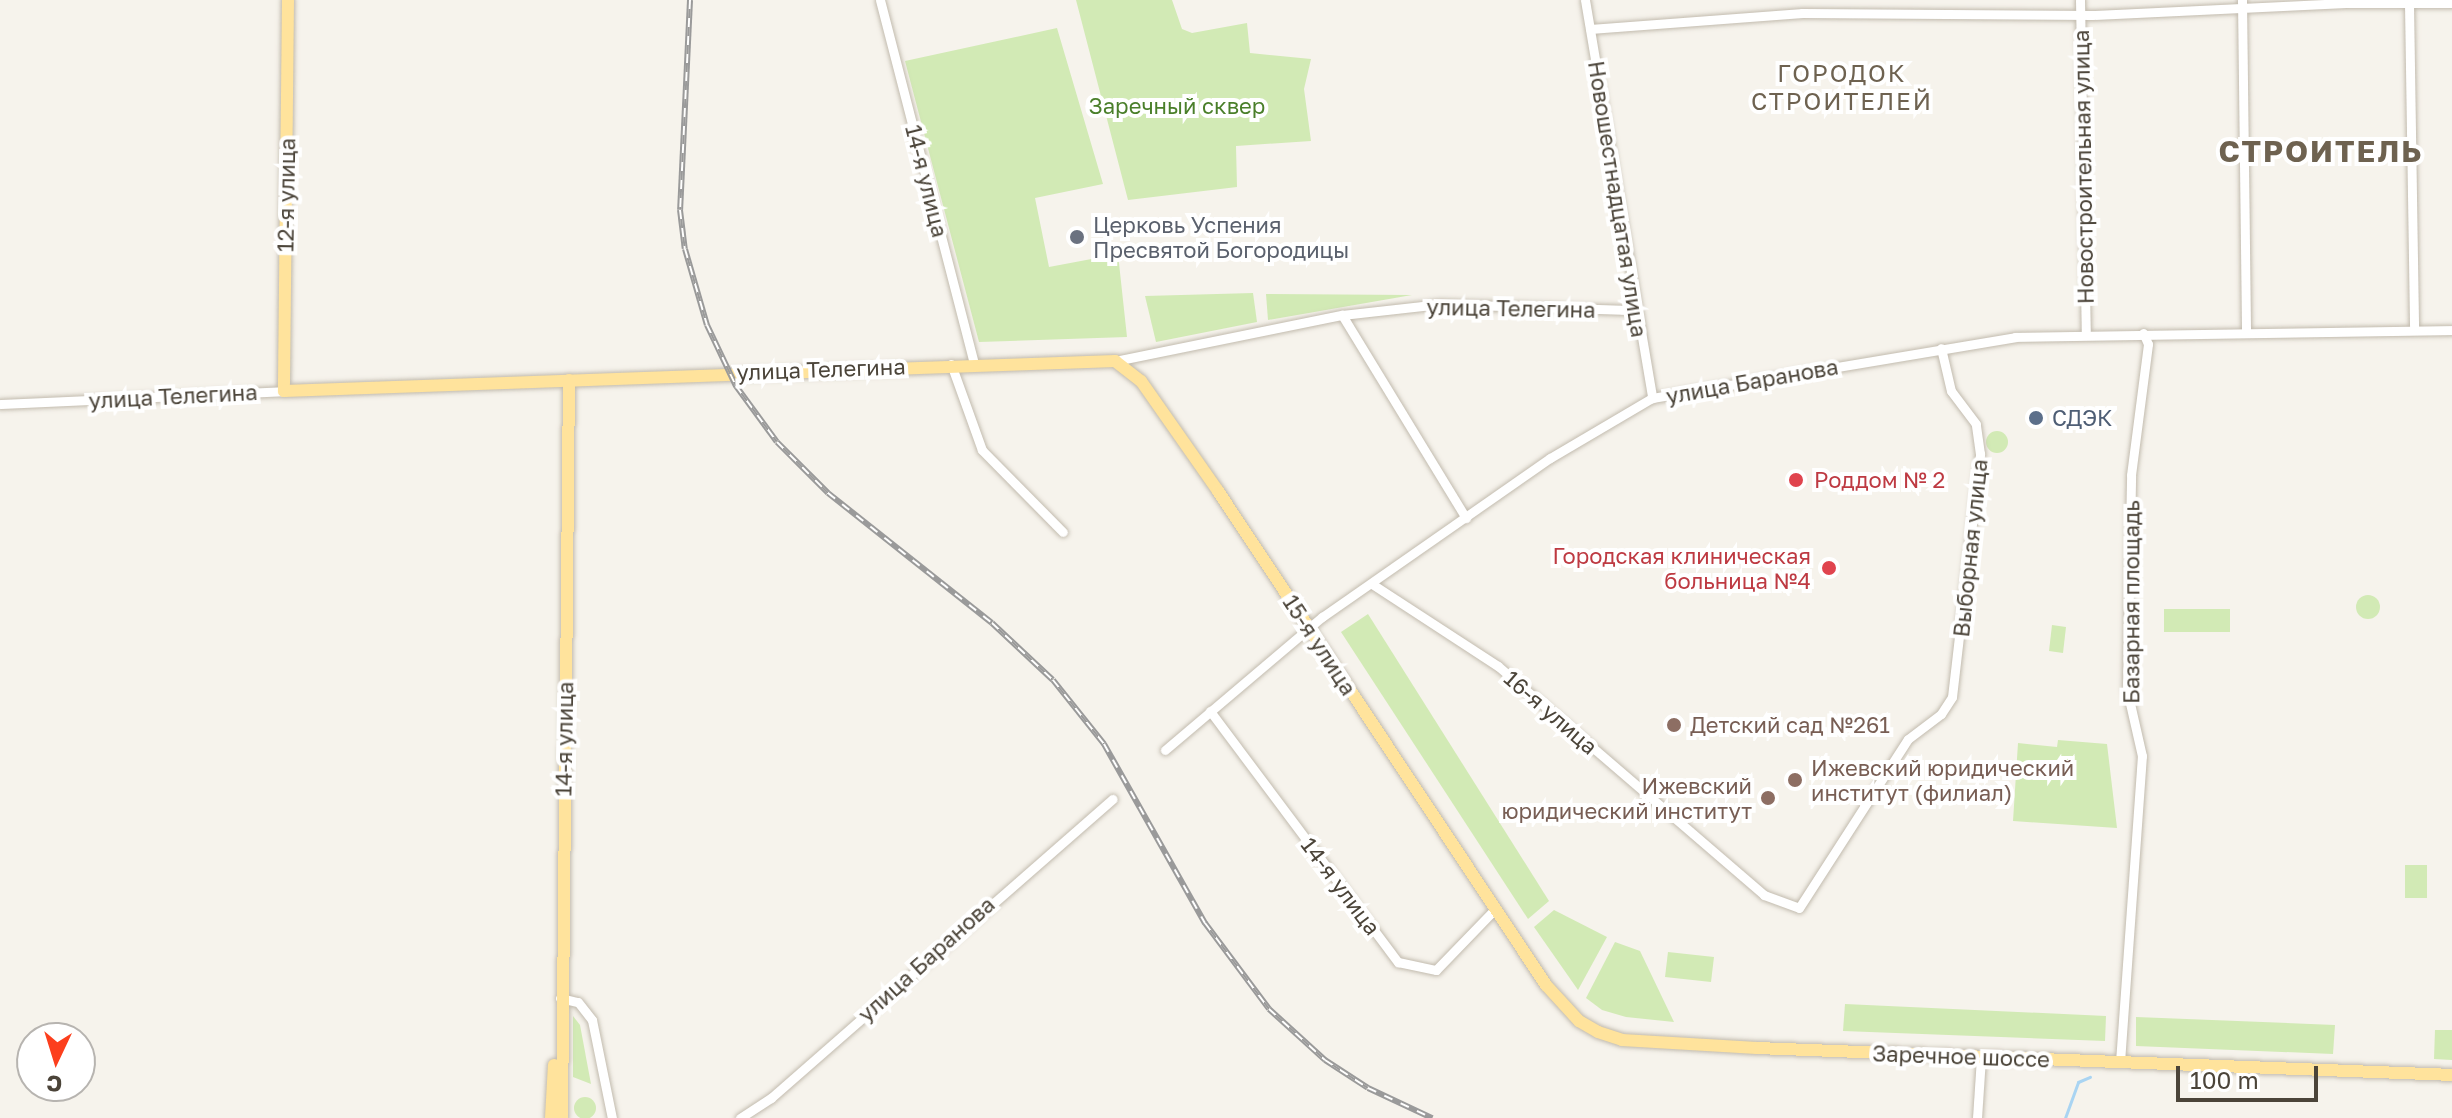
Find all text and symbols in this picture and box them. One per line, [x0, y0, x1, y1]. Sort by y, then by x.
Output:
street label: Новостроительная улица [2067, 30, 2099, 304]
street label: Новошестнадцатая улица [1583, 59, 1653, 339]
district label: ГОРОДОК СТРОИТЕЛЕЙ [1751, 59, 1933, 115]
park label: Заречный сквер [1089, 93, 1265, 119]
street label: 14-я улица [900, 122, 954, 240]
district label: СТРОИТЕЛЬ [2219, 133, 2423, 169]
street label: 12-я улица [272, 138, 300, 252]
place label: Церковь Успения Пресвятой Богородицы [1093, 211, 1349, 262]
marker: Церковь Успения Пресвятой Богородицы [1068, 228, 1086, 246]
street label: улица Телегина [1426, 293, 1596, 323]
street label: улица Телегина [736, 353, 906, 385]
street label: улица Баранова [1664, 353, 1840, 409]
street label: улица Телегина [88, 378, 258, 414]
place label: СДЭК [2052, 405, 2112, 431]
marker: СДЭК [2027, 409, 2045, 427]
street label: Выборная улица [1948, 458, 1992, 638]
place label: Роддом № 2 [1814, 467, 1945, 493]
marker: Роддом № 2 [1785, 469, 1807, 491]
street label: Базарная площадь [2118, 500, 2144, 704]
place label: Городская клиническая больница №4 [1553, 542, 1811, 594]
marker: Городская клиническая больница №4 [1818, 557, 1840, 579]
street label: 15-я улица [1278, 590, 1362, 700]
street label: 16-я улица [1499, 664, 1603, 760]
street label: 14-я улица [550, 681, 578, 797]
place label: Детский сад №261 [1690, 712, 1890, 738]
marker: Детский сад №261 [1665, 716, 1683, 734]
place label: Ижевский юридический институт (филиал) [1811, 754, 2074, 806]
marker: Ижевский юридический институт (филиал) [1786, 771, 1804, 789]
place label: Ижевский юридический институт [1502, 772, 1752, 824]
marker: Ижевский юридический институт [1759, 789, 1777, 807]
street label: 14-я улица [1296, 832, 1386, 940]
street label: улица Баранова [852, 891, 1000, 1027]
north arrow [16, 1022, 96, 1102]
street label: Заречное шоссе [1872, 1040, 2050, 1072]
scale bar [2180, 1050, 2322, 1100]
text: 100 m [2190, 1065, 2259, 1094]
text: С [46, 1070, 63, 1098]

